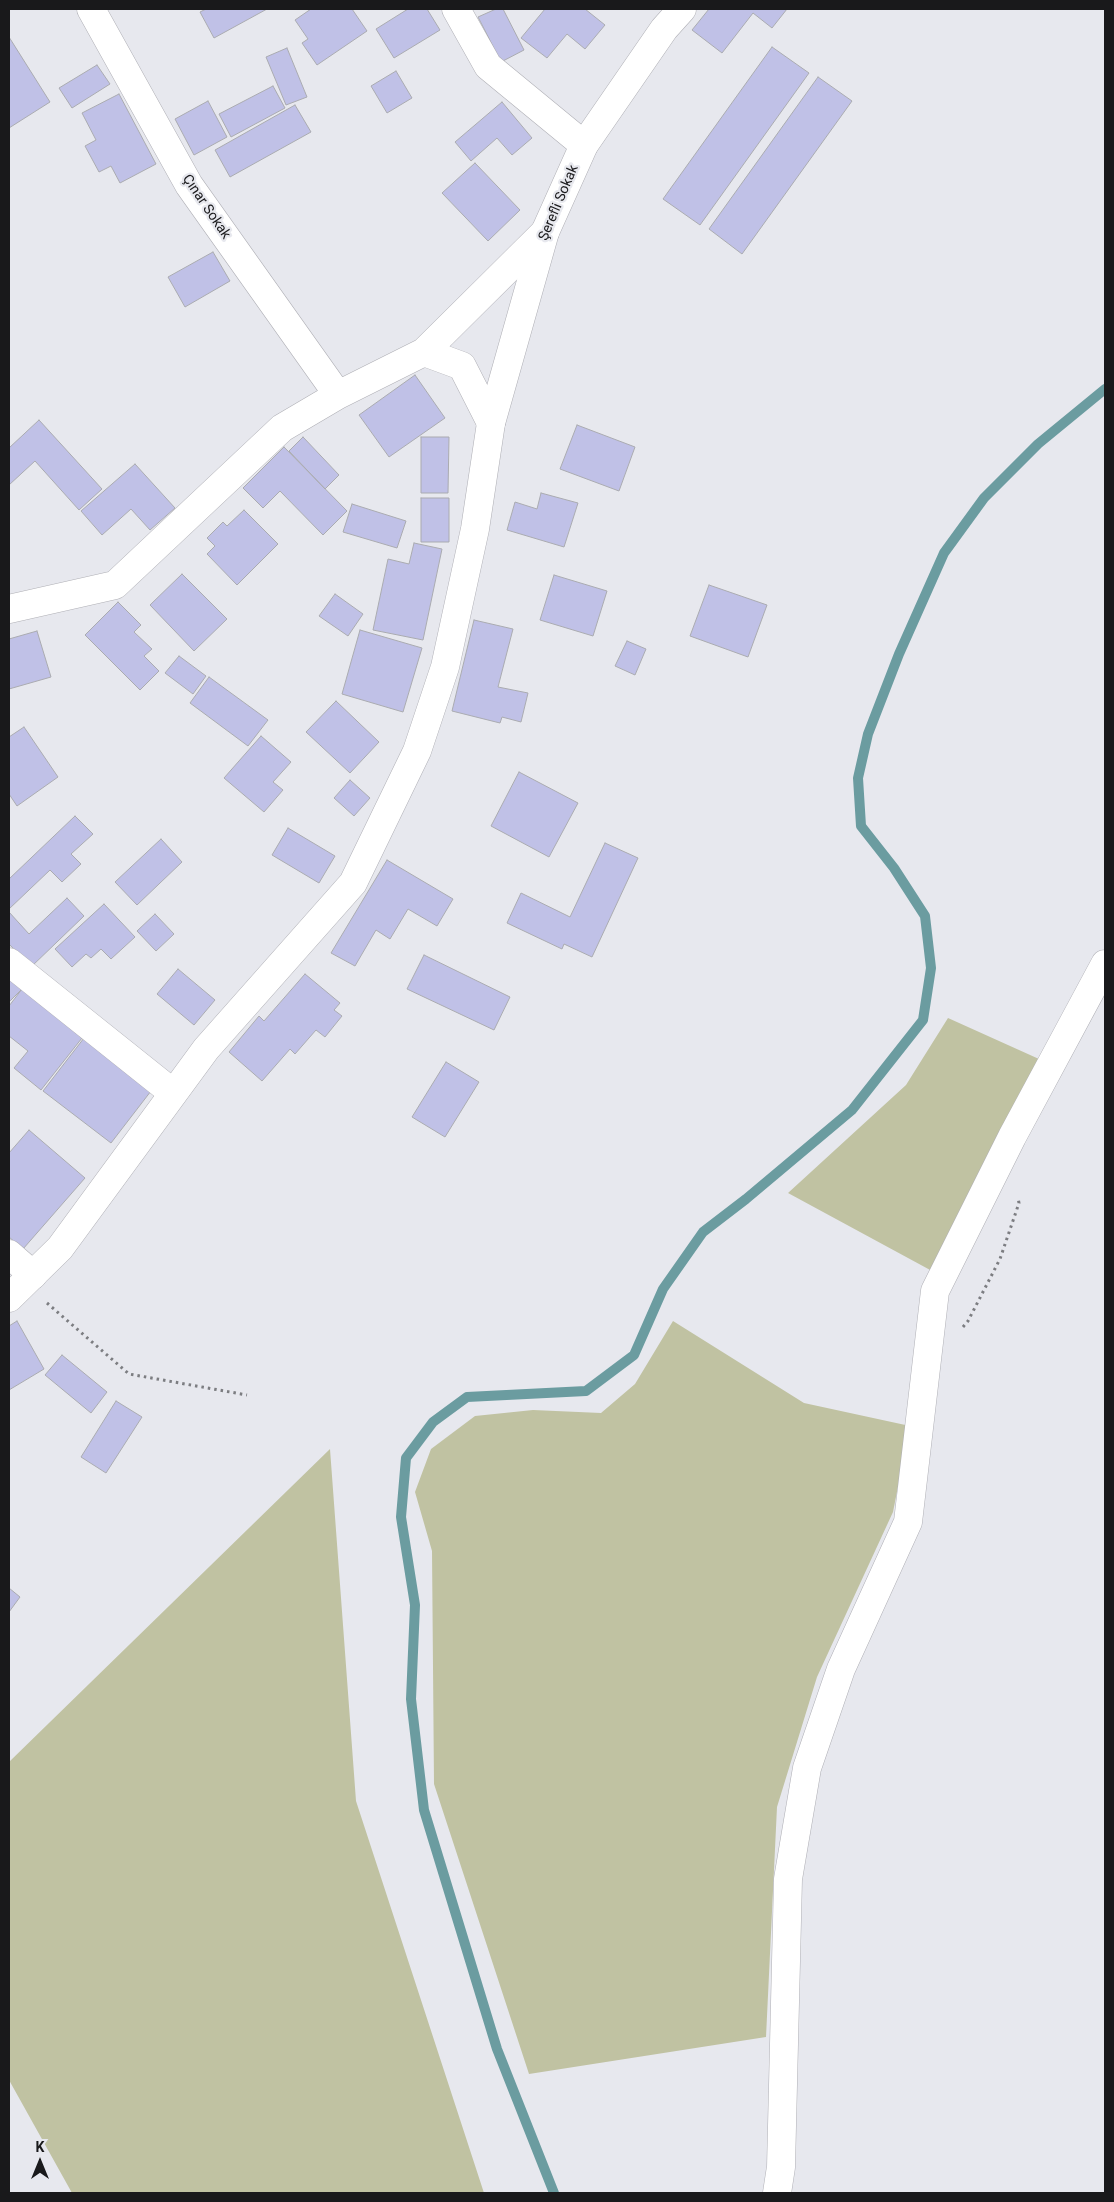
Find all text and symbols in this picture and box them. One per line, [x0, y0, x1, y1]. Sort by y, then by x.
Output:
street label: Şerefli Sokak [536, 163, 582, 243]
street label: Çınar Sokak [178, 172, 234, 242]
north arrow [15, 2137, 65, 2187]
text: K [36, 2139, 44, 2155]

